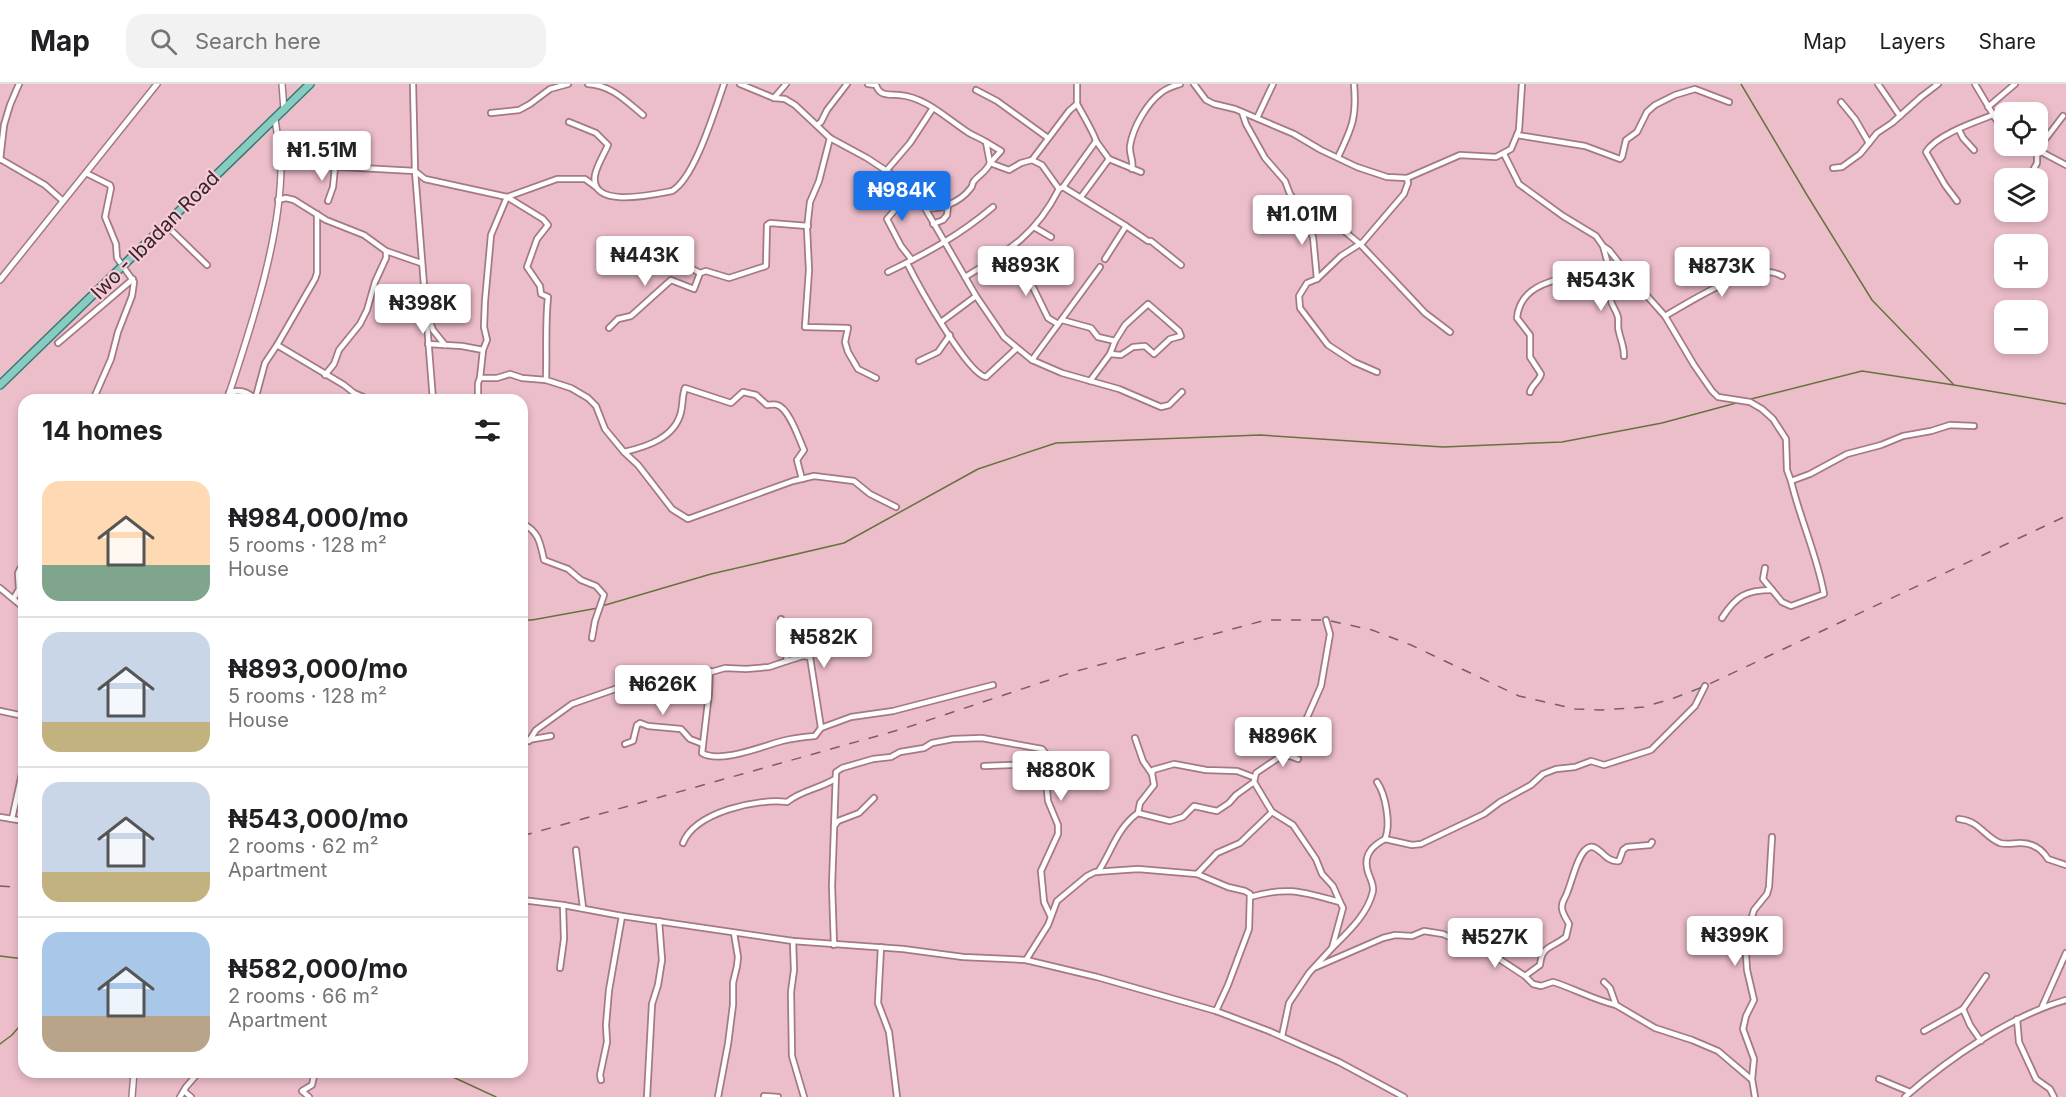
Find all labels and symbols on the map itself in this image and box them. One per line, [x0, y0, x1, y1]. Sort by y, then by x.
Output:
pin: ₦1.51M [273, 131, 371, 182]
street label: Iwo - Ibadan Road [86, 166, 224, 304]
pin: ₦984K [860, 171, 944, 222]
pin: ₦1.01M [1253, 195, 1351, 246]
pin: ₦443K [603, 236, 687, 287]
pin: ₦893K [984, 246, 1068, 297]
pin: ₦873K [1680, 247, 1764, 298]
pin: ₦543K [1559, 261, 1643, 312]
pin: ₦398K [381, 284, 465, 335]
pin: ₦582K [782, 618, 866, 669]
pin: ₦626K [621, 665, 705, 716]
pin: ₦896K [1241, 717, 1325, 768]
pin: ₦880K [1019, 751, 1103, 802]
pin: ₦399K [1693, 916, 1777, 967]
pin: ₦527K [1453, 918, 1537, 969]

